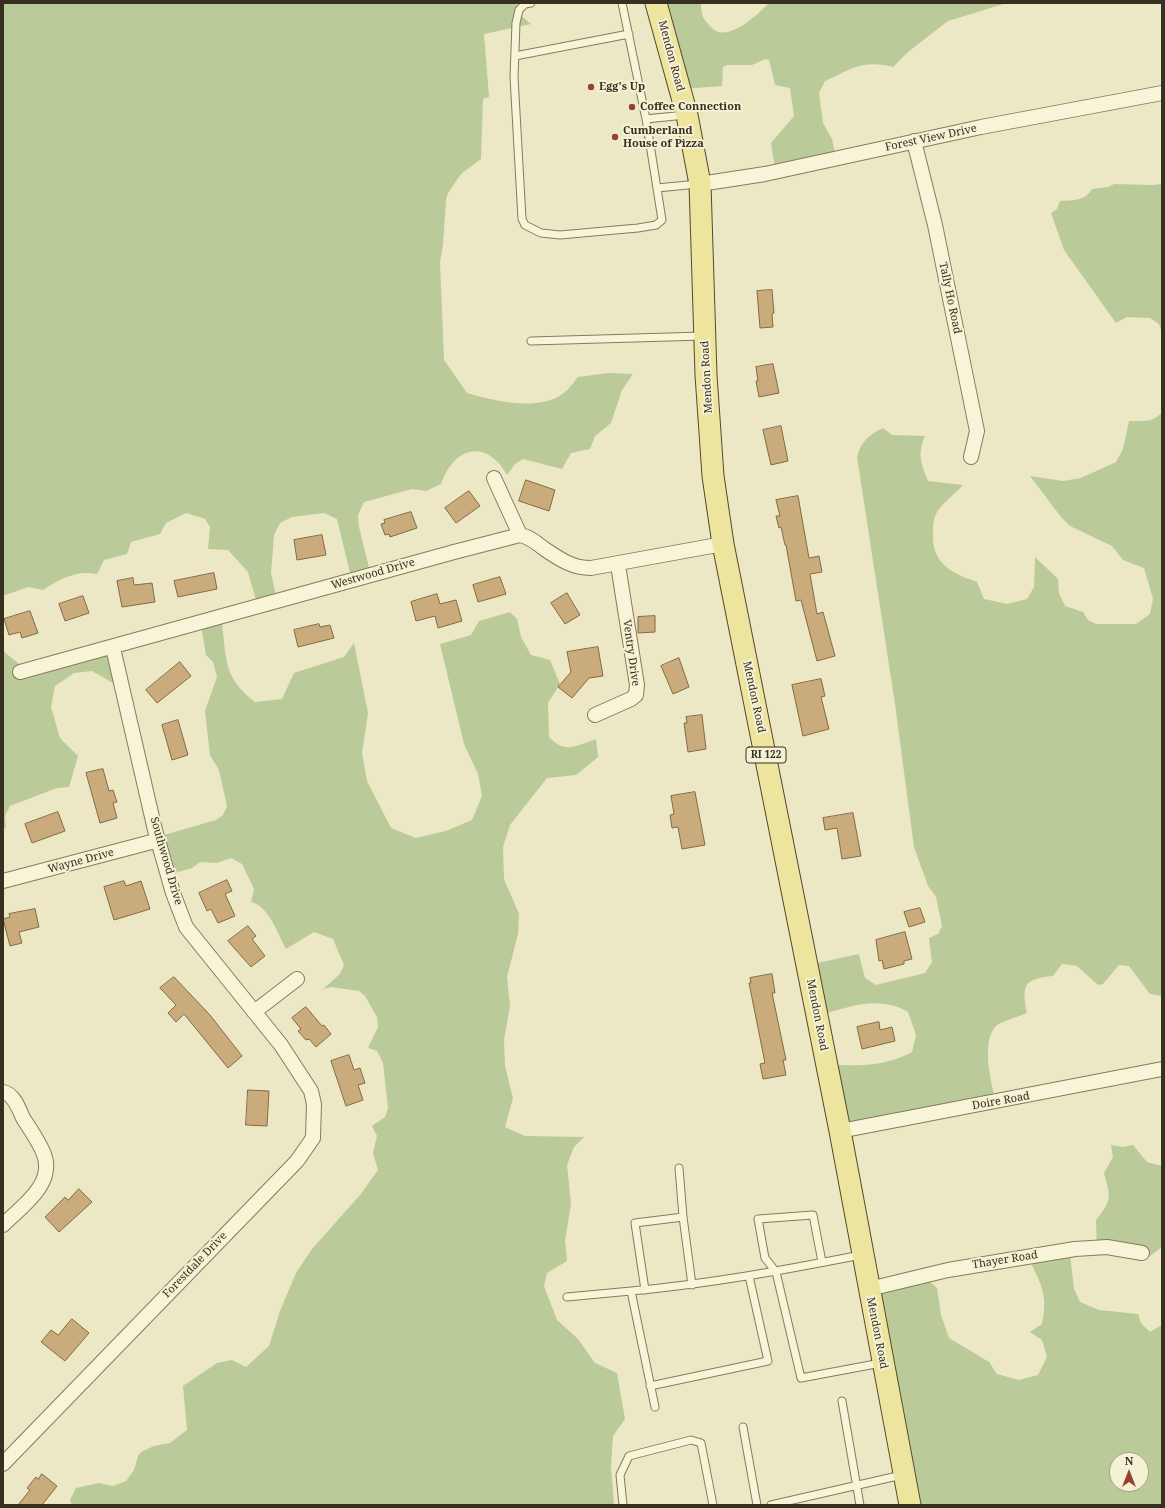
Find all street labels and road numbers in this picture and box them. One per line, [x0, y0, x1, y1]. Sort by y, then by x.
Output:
street label: Mendon Road [655, 19, 687, 93]
street label: Forest View Drive [884, 122, 978, 154]
street label: Tally Ho Road [936, 261, 964, 335]
street label: Mendon Road [699, 340, 715, 414]
street label: Westwood Drive [330, 556, 416, 592]
street label: Ventry Drive [620, 619, 642, 687]
street label: Mendon Road [740, 660, 768, 734]
road number: RI 122 [746, 747, 786, 763]
street label: Southwood Drive [147, 815, 185, 907]
street label: Wayne Drive [47, 846, 115, 876]
street label: Mendon Road [804, 978, 830, 1052]
street label: Doire Road [971, 1089, 1031, 1113]
street label: Forestdale Drive [160, 1229, 230, 1301]
street label: Thayer Road [971, 1248, 1039, 1272]
street label: Mendon Road [864, 1296, 890, 1370]

